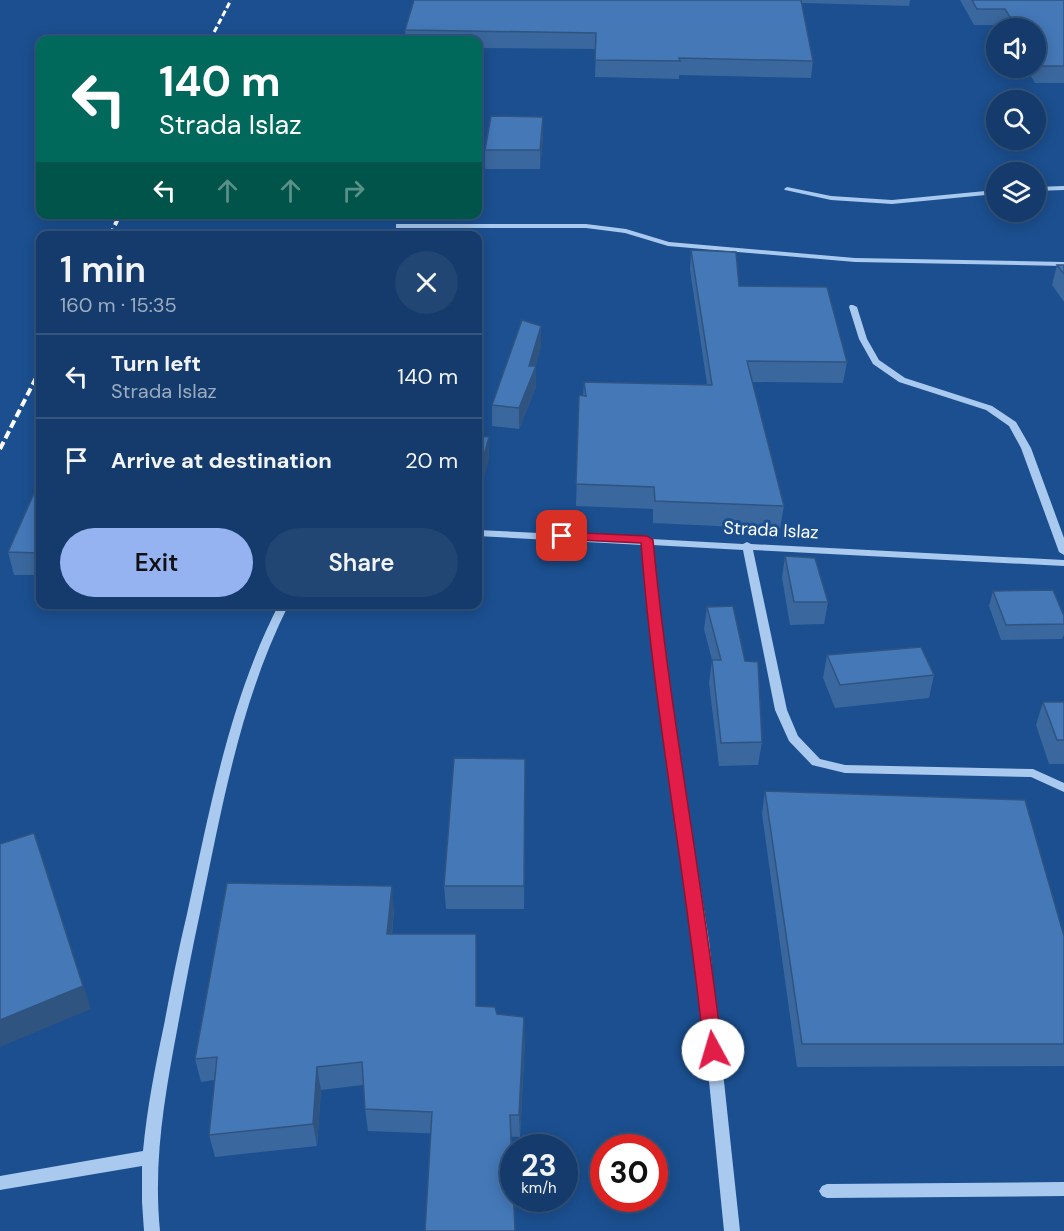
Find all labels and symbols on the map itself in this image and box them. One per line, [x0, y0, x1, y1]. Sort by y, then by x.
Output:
pin [536, 510, 587, 561]
street label: Strada Islaz [723, 516, 819, 544]
position arrow [681, 1018, 745, 1082]
speed limit sign: 30 [590, 1134, 668, 1212]

